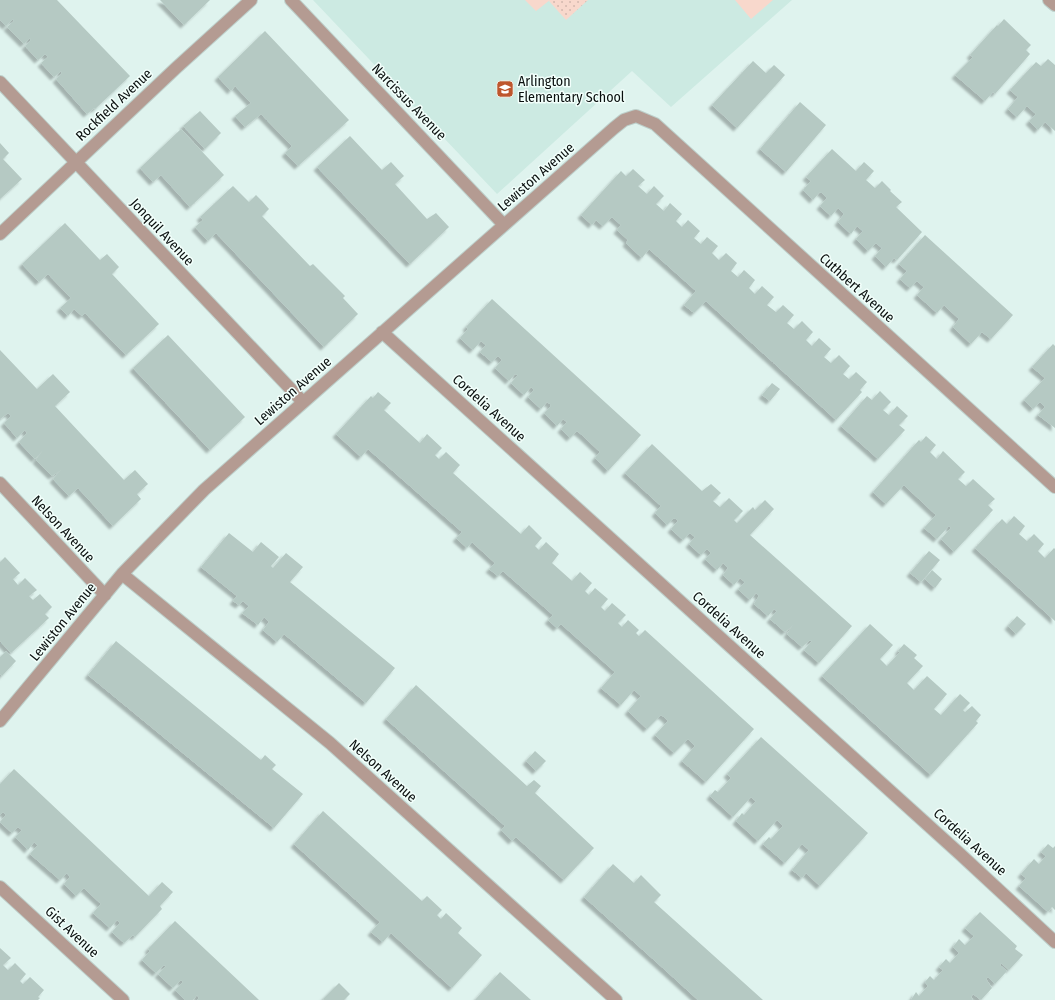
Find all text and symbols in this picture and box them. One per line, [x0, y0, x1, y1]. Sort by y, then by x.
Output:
street label: Narcissus Avenue [368, 60, 450, 144]
street label: Rockfield Avenue [72, 65, 156, 145]
place label: Arlington Elementary School [518, 73, 625, 106]
school or university icon: Arlington Elementary School [495, 79, 515, 99]
street label: Lewiston Avenue [494, 139, 578, 215]
street label: Jonquil Avenue [126, 195, 198, 269]
street label: Cuthbert Avenue [816, 250, 898, 326]
street label: Lewiston Avenue [251, 353, 335, 429]
street label: Cordelia Avenue [449, 371, 529, 445]
street label: Nelson Avenue [28, 492, 98, 566]
street label: Lewiston Avenue [26, 579, 100, 665]
street label: Cordelia Avenue [689, 588, 769, 662]
street label: Nelson Avenue [346, 736, 420, 806]
street label: Cordelia Avenue [930, 805, 1010, 879]
street label: Gist Avenue [42, 903, 103, 961]

